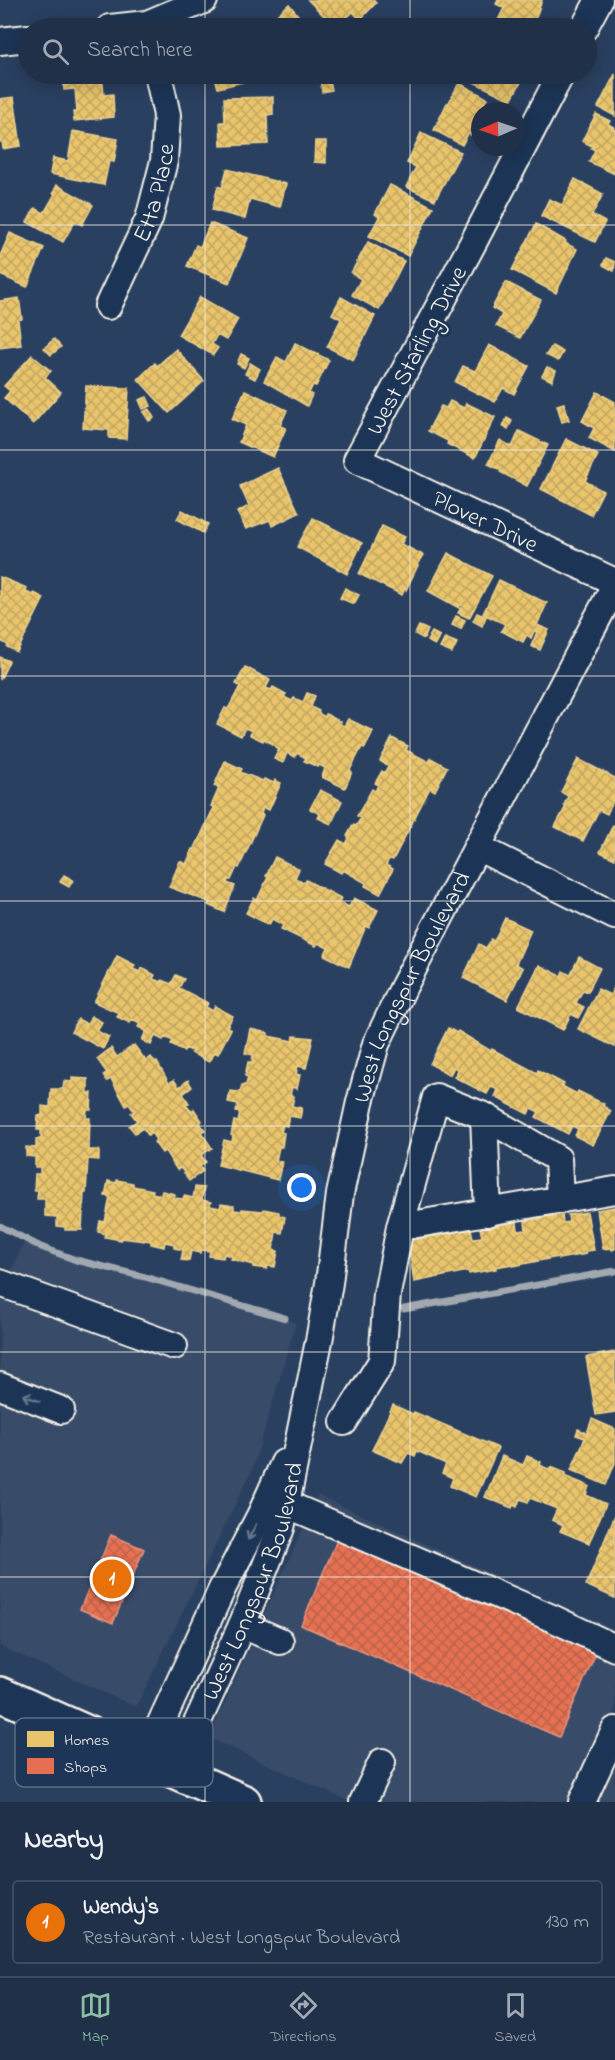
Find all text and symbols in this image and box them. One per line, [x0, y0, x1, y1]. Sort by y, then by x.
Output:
search box [18, 18, 597, 84]
icon: search [39, 35, 72, 68]
text: Search here [87, 35, 192, 67]
north arrow [471, 102, 525, 156]
street label: Etta Place [125, 143, 185, 249]
street label: West Starling Drive [359, 260, 478, 442]
street label: Plover Drive [426, 483, 544, 563]
street label: West Longspur Boulevard [346, 865, 482, 1107]
your location [287, 1173, 316, 1202]
one-way arrow [22, 1392, 40, 1403]
street label: West Longspur Boulevard [195, 1459, 314, 1707]
one-way arrow [245, 1523, 257, 1541]
pin: 1 [92, 1556, 132, 1602]
legend [15, 1718, 213, 1787]
text: Homes [64, 1729, 109, 1753]
text: Shops [64, 1756, 107, 1780]
text: Nearby [24, 1822, 103, 1860]
text: Wendy's [83, 1892, 159, 1924]
text: 1 [42, 1908, 49, 1937]
text: 130 m [545, 1908, 589, 1937]
text: Restaurant · West Longspur Boulevard [83, 1924, 400, 1953]
tab: Map [79, 1989, 112, 2049]
tab: Directions [270, 1989, 336, 2049]
tab: Saved [494, 1989, 536, 2049]

